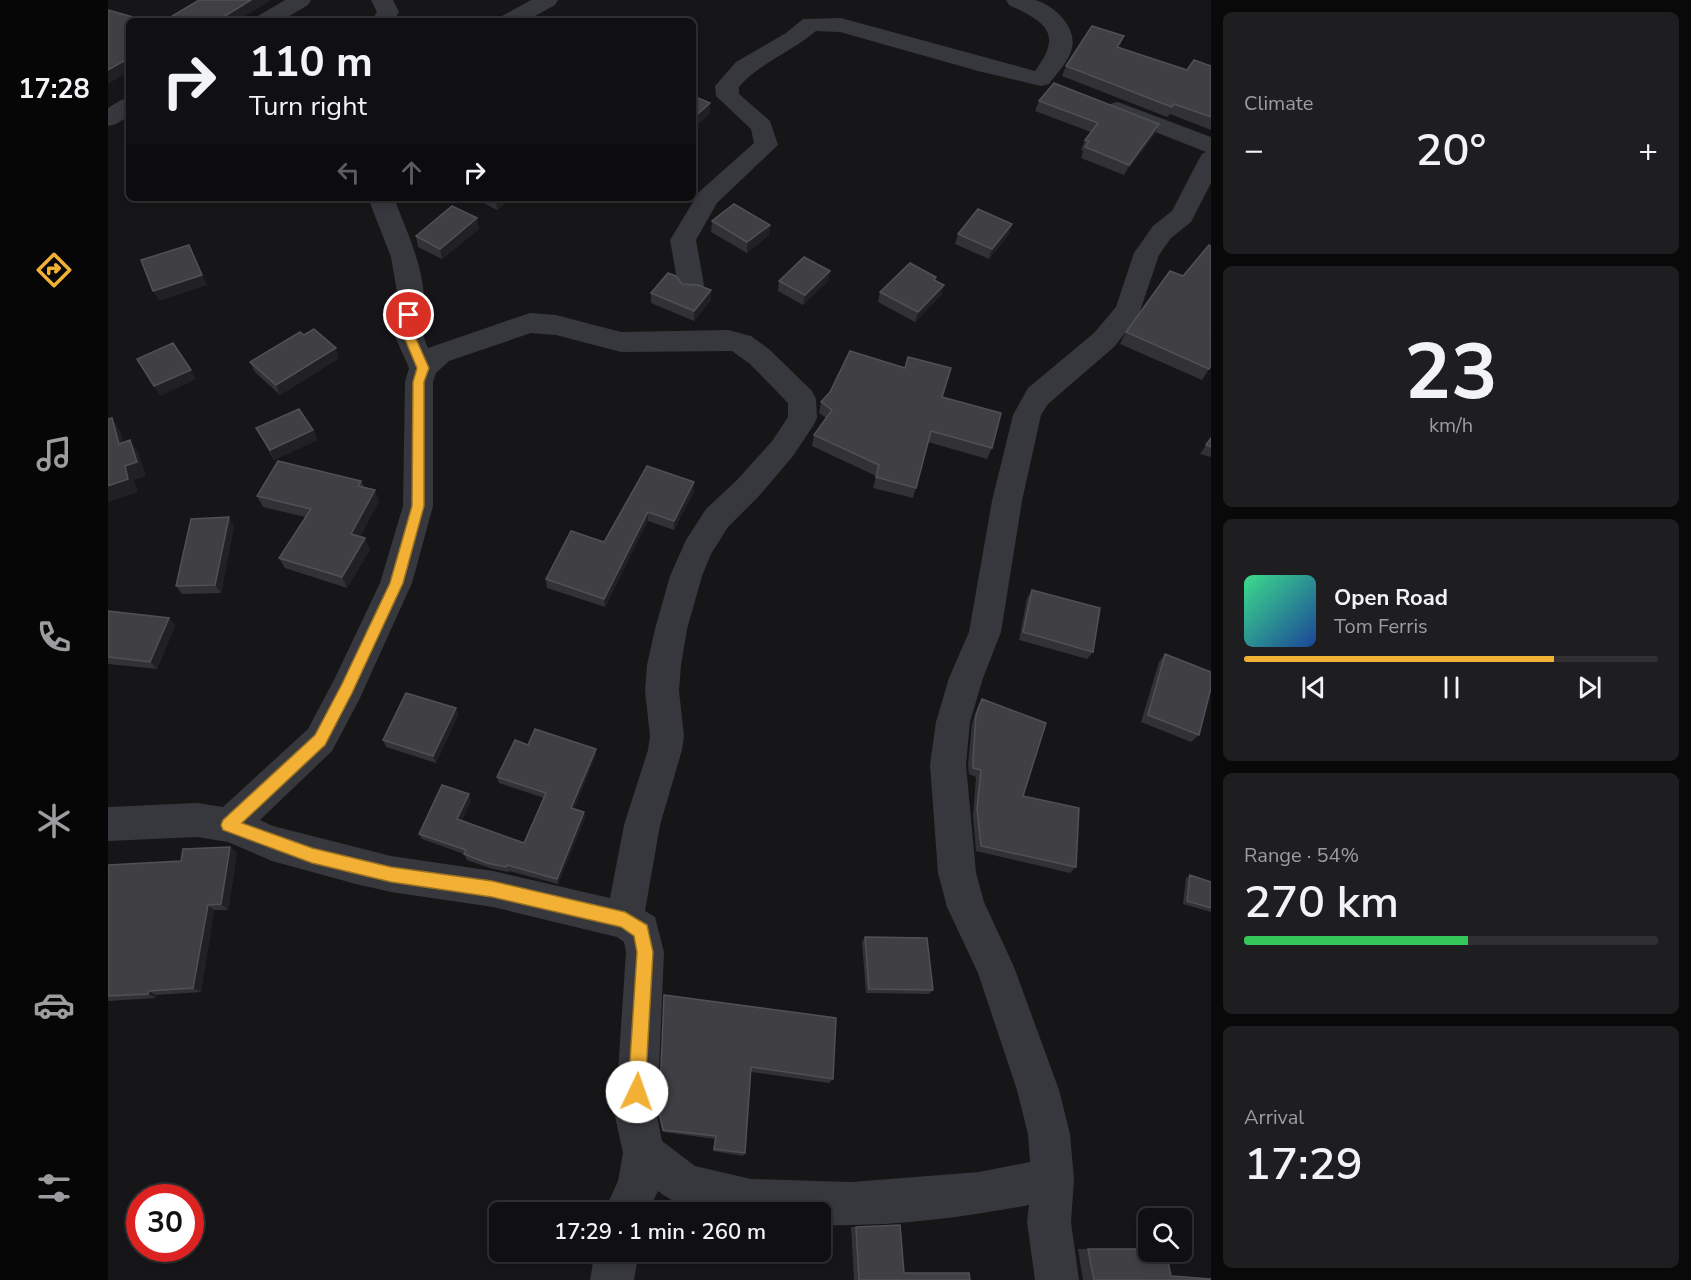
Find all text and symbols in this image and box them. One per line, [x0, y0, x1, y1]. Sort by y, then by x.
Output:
text: 110 m [249, 34, 373, 91]
icon: right [150, 42, 228, 120]
text: 17:28 [18, 71, 90, 108]
text: Turn right [249, 88, 367, 125]
text: Climate [1244, 90, 1313, 117]
text: 20° [1416, 120, 1486, 181]
text: − [1244, 128, 1264, 173]
text: + [1638, 128, 1658, 173]
icon: left [332, 156, 365, 189]
icon: ahead [395, 156, 428, 189]
icon: right [458, 156, 491, 189]
icon: directions [33, 249, 75, 291]
pin [383, 289, 434, 340]
icon: arrive [392, 298, 425, 331]
text: 23 [1404, 319, 1498, 426]
text: km/h [1429, 412, 1473, 439]
icon: music [33, 433, 75, 475]
text: Open Road [1334, 583, 1448, 613]
text: Tom Ferris [1334, 613, 1428, 640]
icon: phone [33, 616, 75, 658]
icon: previous [1297, 671, 1330, 704]
icon: pause [1435, 671, 1468, 704]
icon: next [1573, 671, 1606, 704]
icon: climate [33, 800, 75, 842]
text: Range · 54% [1244, 842, 1359, 869]
text: 270 km [1244, 872, 1399, 933]
icon: car [33, 984, 75, 1026]
position arrow [605, 1060, 669, 1124]
text: Arrival [1244, 1104, 1304, 1131]
text: 17:29 [1244, 1134, 1363, 1195]
icon: filters [33, 1167, 75, 1209]
speed limit sign: 30 [126, 1184, 204, 1262]
map controls [1138, 1208, 1192, 1262]
button: search [1138, 1208, 1192, 1262]
text: 17:29 · 1 min · 260 m [554, 1217, 766, 1247]

